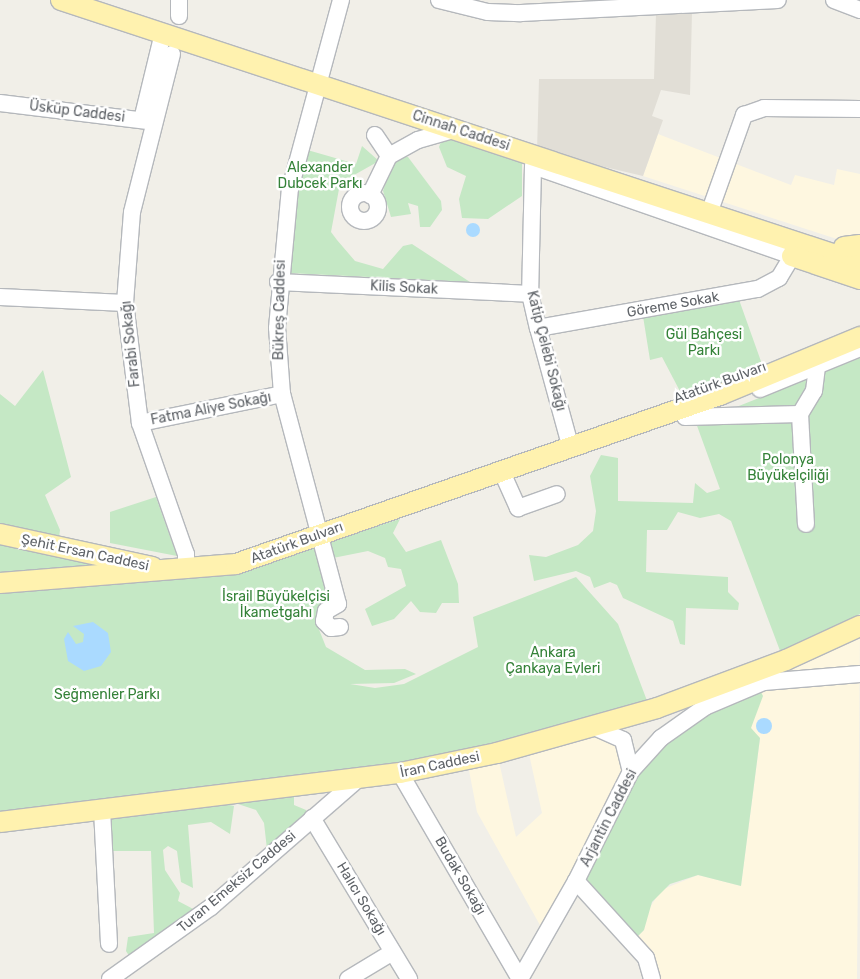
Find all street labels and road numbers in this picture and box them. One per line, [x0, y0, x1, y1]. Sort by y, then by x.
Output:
street label: Üsküp Caddesi [28, 98, 126, 126]
street label: Cinnah Caddesi [410, 107, 512, 155]
street label: Bükreş Caddesi [271, 260, 289, 360]
street label: Kilis Sokak [370, 278, 438, 298]
street label: Katip Çelebi Sokağı [523, 289, 569, 413]
street label: Göreme Sokak [626, 289, 720, 321]
street label: Farabi Sokağı [118, 300, 144, 388]
street label: Atatürk Bulvarı [672, 359, 768, 407]
street label: Fatma Aliye Sokağı [149, 389, 273, 429]
street label: Atatürk Bulvarı [249, 519, 345, 567]
street label: Şehit Ersan Caddesi [20, 531, 150, 575]
street label: İran Caddesi [399, 748, 481, 782]
street label: Arjantin Caddesi [577, 766, 641, 870]
street label: Turan Emeksiz Caddesi [174, 828, 300, 936]
street label: Budak Sokağı [431, 834, 489, 918]
street label: Halıcı Sokağı [333, 859, 389, 939]

